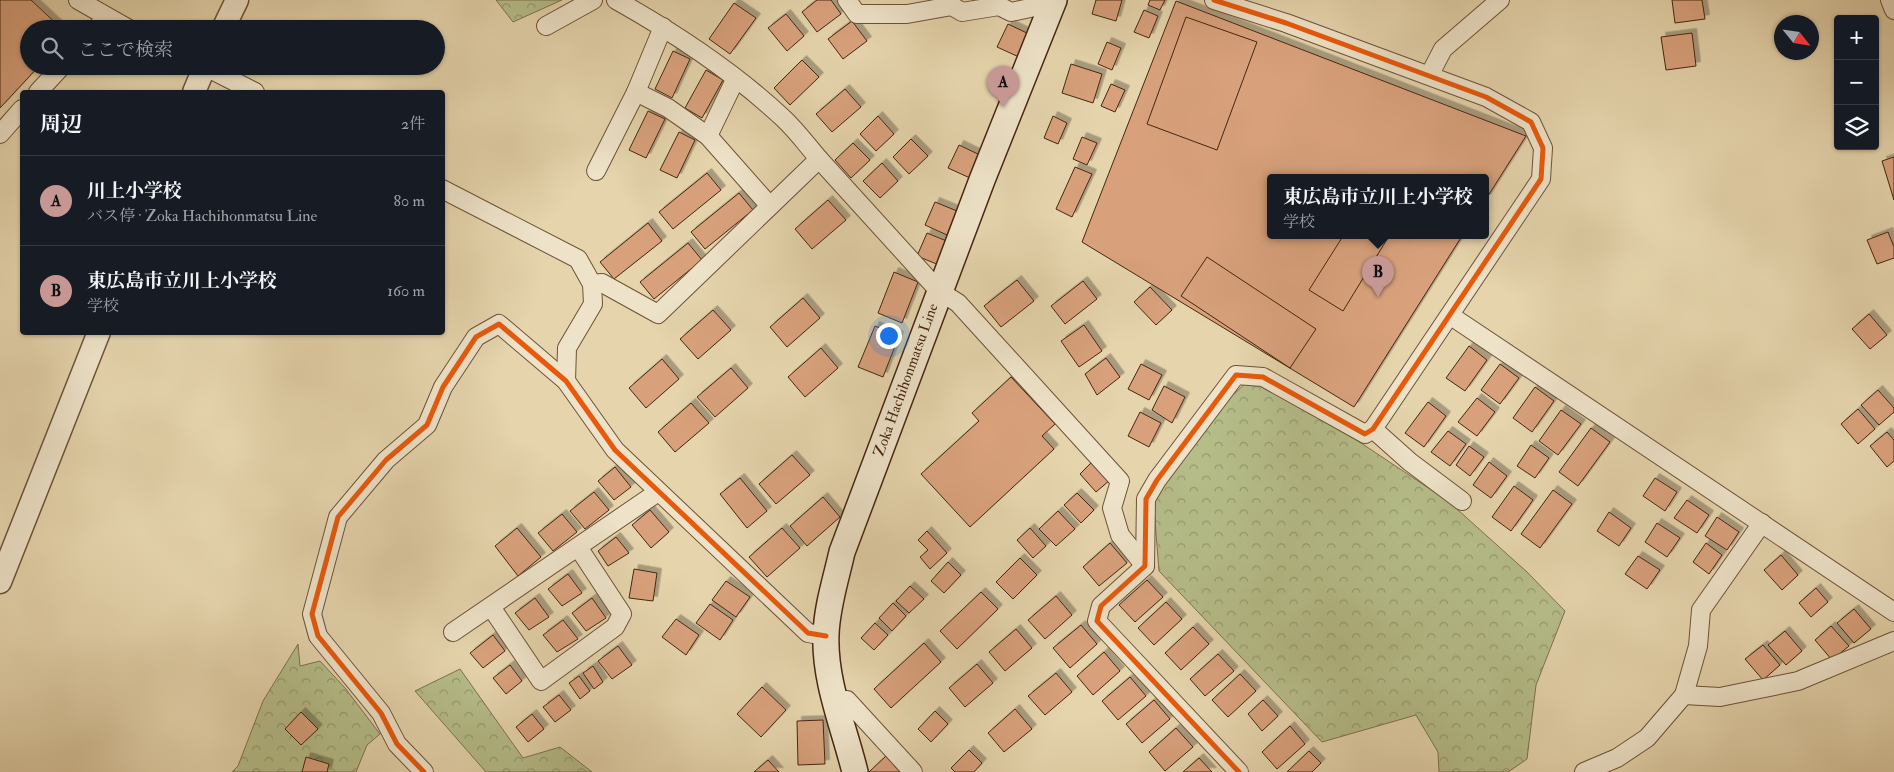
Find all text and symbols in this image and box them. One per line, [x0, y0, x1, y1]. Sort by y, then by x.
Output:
north arrow [1774, 15, 1819, 60]
map controls [1834, 15, 1879, 150]
button: + [1834, 15, 1879, 60]
search box [20, 20, 445, 75]
icon: search [38, 34, 66, 62]
text: ここで検索 [78, 38, 173, 62]
button: − [1834, 60, 1879, 105]
pin: A [987, 66, 1019, 107]
button: layers [1834, 105, 1879, 150]
text: 周辺 [40, 111, 82, 138]
text: 2件 [401, 114, 425, 134]
popup [1267, 174, 1489, 239]
text: 川上小学校 [87, 179, 182, 203]
text: 東広島市立川上小学校 [1283, 185, 1473, 209]
text: A [51, 191, 61, 211]
text: 80 m [394, 191, 425, 211]
text: バス停 · Zoka Hachihonmatsu Line [87, 206, 317, 226]
text: 学校 [1283, 212, 1315, 232]
pin: B [1362, 256, 1394, 297]
text: 東広島市立川上小学校 [87, 269, 277, 293]
text: B [51, 281, 61, 301]
text: 160 m [387, 281, 425, 301]
text: 学校 [87, 296, 119, 316]
street label: Zoka Hachihonmatsu Line [869, 301, 943, 459]
your location [876, 323, 902, 349]

